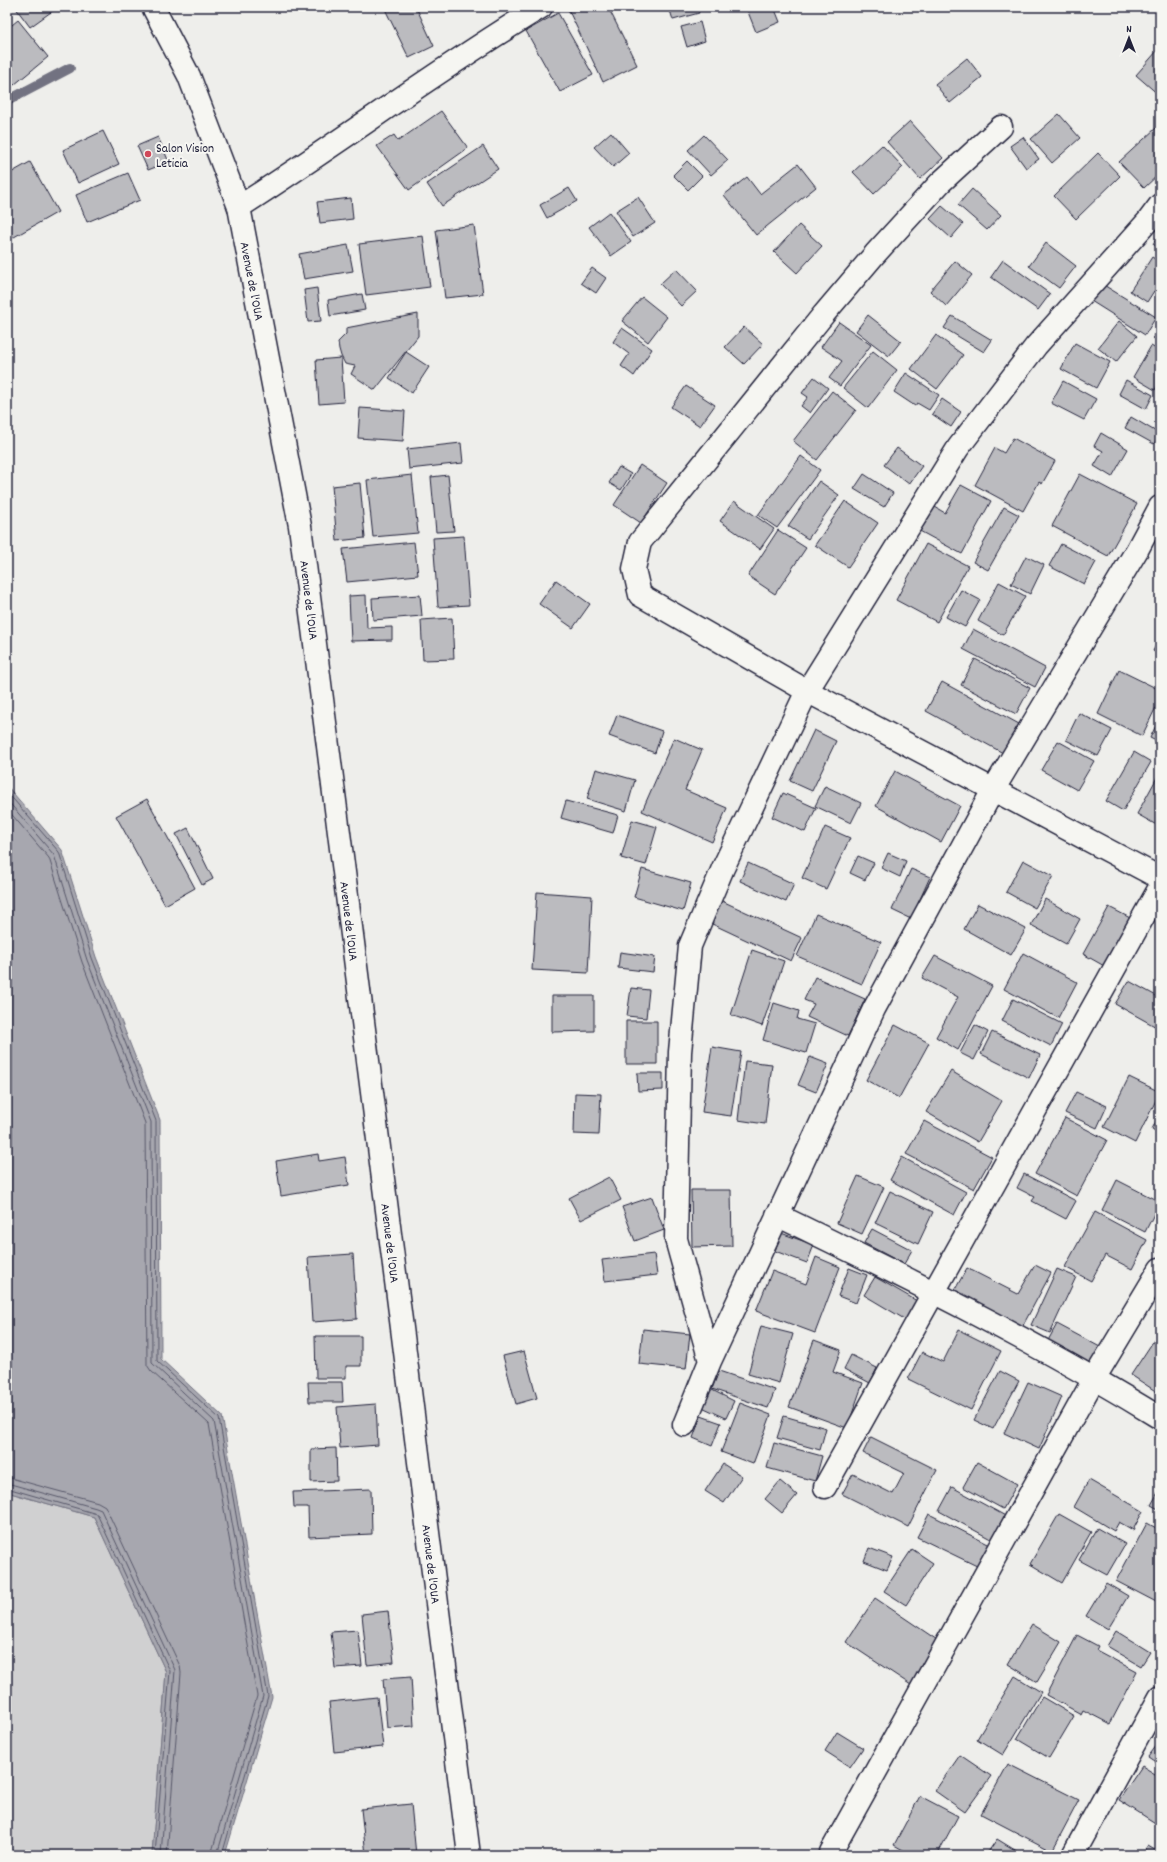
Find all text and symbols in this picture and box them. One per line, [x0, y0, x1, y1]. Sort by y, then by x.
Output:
north arrow [1109, 18, 1149, 58]
text: N [1126, 22, 1132, 38]
place label: Salon Vision Leticia [156, 140, 214, 174]
marker: Salon Vision Leticia [143, 149, 153, 159]
street label: Avenue de l'OUA [234, 240, 267, 322]
street label: Avenue de l'OUA [293, 560, 322, 641]
street label: Avenue de l'OUA [333, 881, 362, 962]
street label: Avenue de l'OUA [374, 1203, 403, 1284]
street label: Avenue de l'OUA [415, 1524, 444, 1605]

